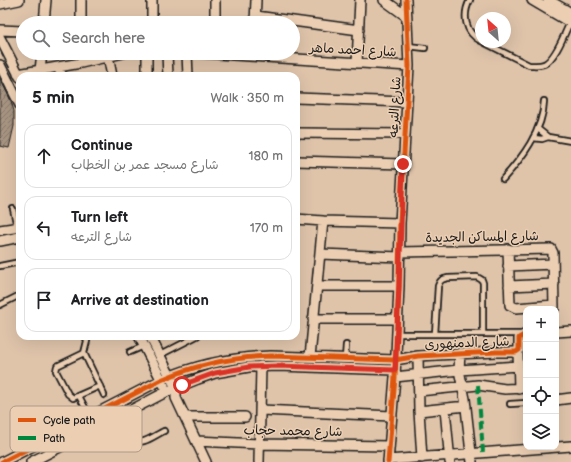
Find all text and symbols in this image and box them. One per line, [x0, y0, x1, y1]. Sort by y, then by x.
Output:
north arrow [475, 12, 511, 48]
search box [16, 16, 300, 60]
icon: search [30, 27, 52, 49]
text: Search here [62, 29, 145, 48]
street label: شارع احمد ماهر [308, 40, 397, 61]
street label: شارع الترعه [385, 76, 406, 138]
text: 5 min [32, 88, 75, 108]
text: Walk · 350 m [210, 90, 284, 106]
text: Continue [71, 136, 133, 155]
icon: ahead [33, 145, 55, 167]
text: 180 m [248, 148, 283, 164]
route end [394, 155, 412, 173]
text: شارع مسجد عمر بن الخطاب [71, 157, 219, 173]
text: Turn left [71, 208, 128, 227]
icon: left [33, 217, 55, 239]
text: 170 m [250, 220, 283, 236]
street label: شارع المساكن الجديدة [425, 228, 539, 247]
text: شارع الترعه [71, 229, 132, 245]
icon: arrive [33, 289, 55, 311]
text: Arrive at destination [71, 291, 209, 310]
map controls [523, 306, 559, 450]
button: + [523, 306, 559, 342]
street label: شارع الدمنهورى [424, 334, 510, 353]
button: − [523, 342, 559, 378]
route start [173, 376, 191, 394]
button: locate [523, 378, 559, 414]
legend [10, 406, 142, 452]
text: Cycle path [43, 414, 95, 427]
button: layers [523, 414, 559, 450]
street label: شارع محمد حجاب [243, 422, 343, 441]
text: Path [43, 432, 65, 445]

